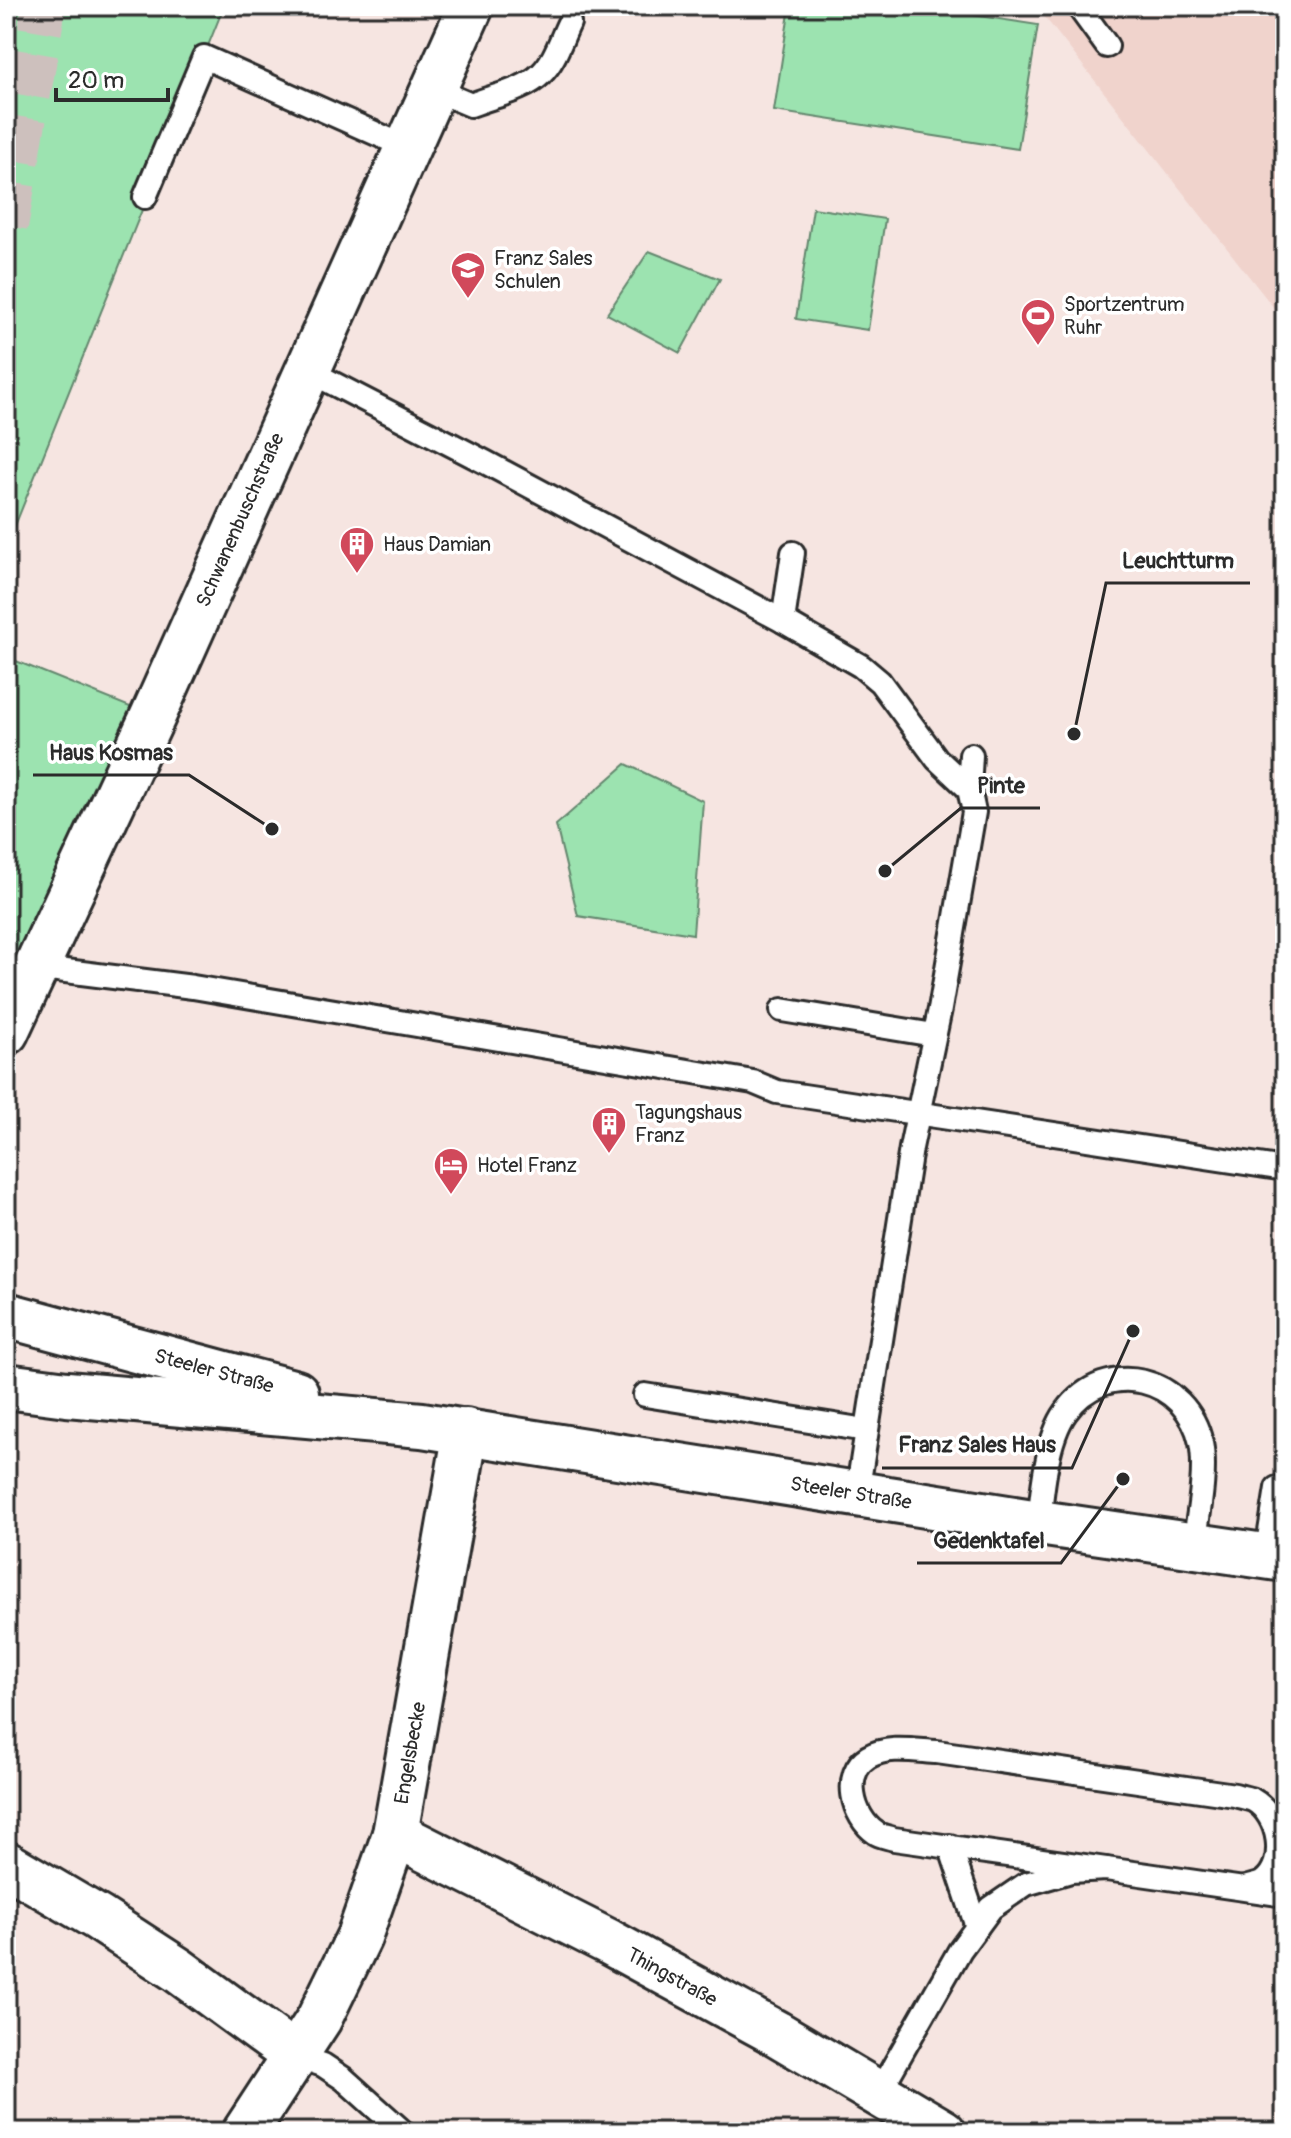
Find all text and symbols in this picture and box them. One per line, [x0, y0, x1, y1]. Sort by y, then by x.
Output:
scale bar [56, 52, 168, 102]
text: 20 m [68, 66, 124, 95]
place label: Franz Sales Schulen [494, 246, 593, 294]
school or university icon: Franz Sales Schulen [449, 250, 487, 300]
place label: Sportzentrum Ruhr [1064, 292, 1184, 340]
sports icon: Sportzentrum Ruhr [1019, 297, 1057, 347]
street label: Schwanenbuschstraße [190, 429, 290, 611]
building icon: Haus Damian [338, 525, 376, 575]
place label: Haus Damian [383, 532, 491, 557]
callout: Leuchtturm [1106, 537, 1250, 583]
text: Leuchtturm [1122, 547, 1234, 575]
callout: Haus Kosmas [33, 729, 189, 775]
text: Haus Kosmas [49, 739, 173, 767]
callout: Pinte [961, 762, 1040, 808]
text: Pinte [977, 772, 1026, 800]
place label: Tagungshaus Franz [635, 1100, 742, 1148]
building icon: Tagungshaus Franz [590, 1105, 628, 1155]
hotel icon: Hotel Franz [432, 1146, 470, 1196]
place label: Hotel Franz [477, 1153, 577, 1178]
street label: Steeler Straße [152, 1343, 277, 1399]
callout: Franz Sales Haus [882, 1422, 1072, 1468]
text: Franz Sales Haus [898, 1431, 1056, 1459]
street label: Steeler Straße [789, 1471, 914, 1515]
callout: Gedenktafel [917, 1517, 1061, 1563]
text: Gedenktafel [933, 1527, 1045, 1555]
street label: Engelsbecke [389, 1700, 431, 1806]
street label: Thingstraße [622, 1942, 722, 2012]

